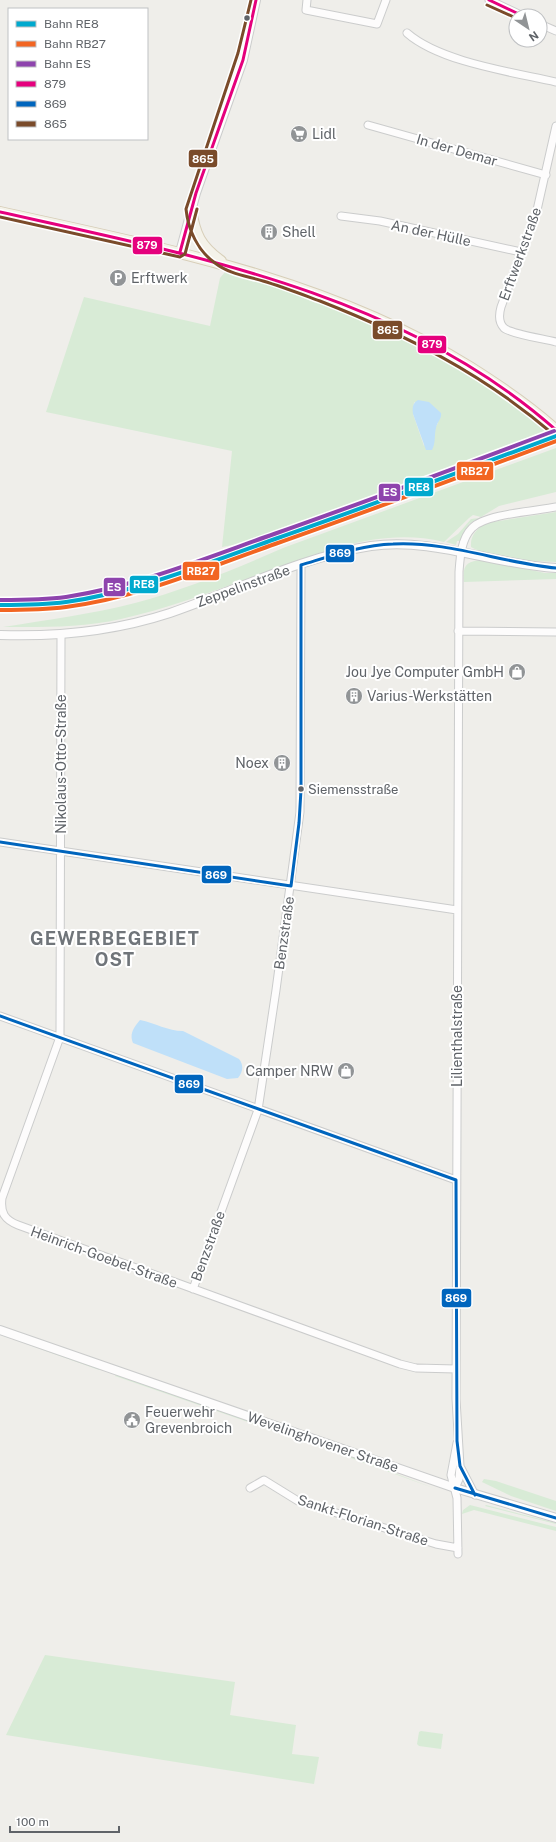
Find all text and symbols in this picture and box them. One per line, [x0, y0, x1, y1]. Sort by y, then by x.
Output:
legend [8, 8, 148, 140]
north arrow [508, 8, 548, 48]
unlabelled marker [242, 13, 252, 23]
text: Bahn RE8 [44, 17, 99, 31]
text: N [527, 29, 541, 44]
text: Bahn RB27 [44, 37, 106, 51]
text: Bahn ES [44, 57, 91, 71]
text: 879 [44, 77, 66, 91]
text: 869 [44, 97, 67, 111]
text: 865 [44, 117, 67, 131]
supermarket icon: Lidl [289, 124, 309, 144]
place label: Lidl [312, 126, 336, 142]
street label: In der Demar [415, 131, 499, 169]
line badge: 865 [188, 149, 218, 168]
text: 865 [192, 153, 214, 165]
street label: Erftwerkstraße [496, 205, 544, 303]
street label: An der Hülle [390, 217, 472, 249]
building icon: Shell [259, 222, 279, 242]
place label: Shell [282, 224, 316, 240]
line badge: 879 [132, 236, 163, 255]
text: 879 [136, 239, 158, 251]
parking icon: Erftwerk [108, 268, 128, 288]
place label: Erftwerk [131, 270, 188, 286]
line badge: 865 [372, 320, 403, 340]
text: 865 [377, 324, 399, 336]
line badge: 879 [417, 335, 447, 354]
text: 879 [421, 338, 443, 350]
line badge: RB27 [456, 461, 494, 481]
text: RB27 [460, 465, 490, 477]
line badge: RE8 [404, 477, 434, 497]
text: RE8 [408, 481, 430, 493]
line badge: ES [378, 483, 401, 502]
text: ES [383, 486, 398, 498]
line badge: 869 [325, 544, 355, 563]
text: 869 [329, 547, 351, 559]
line badge: RB27 [182, 561, 220, 581]
street label: Zeppelinstraße [194, 562, 292, 610]
text: RB27 [186, 565, 216, 577]
line badge: RE8 [129, 575, 159, 594]
line badge: ES [103, 577, 126, 597]
text: RE8 [133, 578, 155, 590]
text: ES [107, 581, 122, 593]
shop icon: Jou Jye Computer GmbH [507, 662, 527, 682]
place label: Jou Jye Computer GmbH [346, 664, 504, 680]
building icon: Varius-Werkstätten [344, 686, 364, 706]
place label: Varius-Werkstätten [367, 688, 492, 704]
street label: Nikolaus-Otto-Straße [53, 694, 69, 834]
building icon: Noex [272, 753, 292, 773]
place label: Noex [235, 755, 269, 771]
place label: Siemensstraße [308, 782, 398, 797]
marker: Siemensstraße [296, 784, 306, 794]
line badge: 869 [201, 865, 232, 884]
text: 869 [205, 869, 227, 881]
street label: Benzstraße [271, 895, 297, 971]
district label: GEWERBEGEBIET OST [30, 928, 200, 970]
street label: Lilienthalstraße [449, 985, 465, 1087]
shop icon: Camper NRW [336, 1061, 356, 1081]
place label: Camper NRW [245, 1063, 334, 1079]
line badge: 869 [174, 1074, 204, 1094]
text: 869 [178, 1078, 200, 1090]
street label: Benzstraße [188, 1209, 228, 1283]
street label: Heinrich-Goebel-Straße [28, 1223, 180, 1291]
line badge: 869 [441, 1288, 472, 1308]
text: 869 [445, 1292, 467, 1304]
place label: Feuerwehr Grevenbroich [145, 1404, 232, 1436]
street label: Wevelinghovener Straße [245, 1409, 401, 1475]
public building icon: Feuerwehr Grevenbroich [122, 1410, 142, 1430]
street label: Sankt-Florian-Straße [295, 1491, 431, 1549]
scale bar [10, 1808, 119, 1834]
text: 100 m [16, 1815, 49, 1829]

